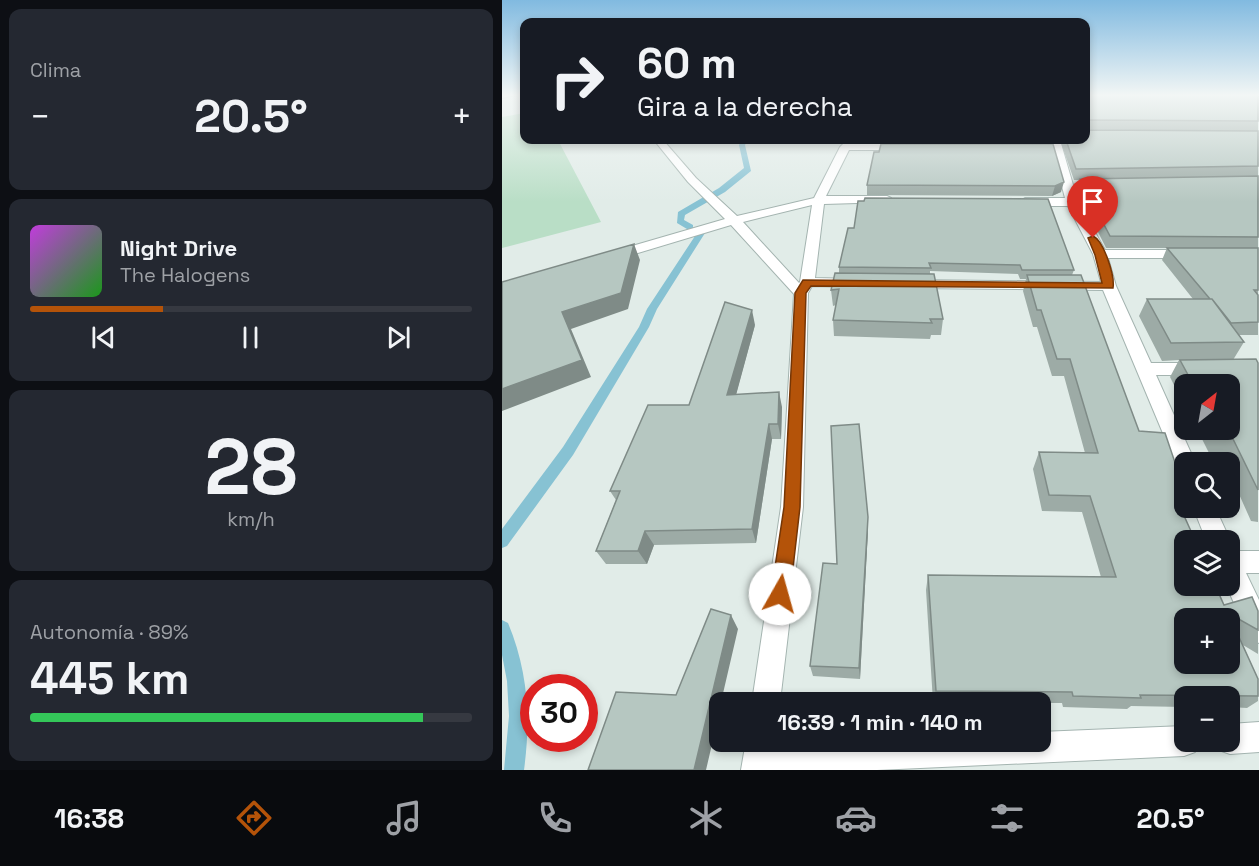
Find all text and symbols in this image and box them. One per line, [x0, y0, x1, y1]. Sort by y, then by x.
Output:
text: 60 m [637, 37, 737, 90]
icon: right [538, 42, 616, 120]
text: Clima [30, 57, 81, 83]
text: 20.5° [194, 88, 308, 145]
text: Gira a la derecha [637, 89, 852, 124]
text: − [30, 96, 50, 138]
text: + [452, 96, 472, 138]
pin [1067, 176, 1118, 238]
icon: arrive [1076, 185, 1109, 218]
text: Night Drive [120, 234, 237, 262]
text: The Halogens [120, 262, 250, 288]
icon: previous [87, 321, 120, 354]
icon: pause [234, 321, 267, 354]
icon: next [382, 321, 415, 354]
north arrow [1174, 374, 1240, 440]
map controls [1174, 374, 1240, 752]
text: 28 [204, 417, 298, 517]
button: search [1174, 452, 1240, 518]
text: km/h [227, 506, 275, 532]
button: layers [1174, 530, 1240, 596]
position arrow [748, 562, 812, 626]
button: + [1174, 608, 1240, 674]
text: Autonomía · 89% [30, 619, 188, 645]
text: 445 km [30, 650, 189, 707]
speed limit sign: 30 [520, 674, 598, 752]
button: − [1174, 686, 1240, 752]
text: 16:39 · 1 min · 140 m [777, 708, 983, 736]
icon: directions [233, 797, 275, 839]
icon: music [383, 797, 425, 839]
icon: phone [534, 797, 576, 839]
icon: climate [685, 797, 727, 839]
icon: car [835, 797, 877, 839]
icon: filters [986, 797, 1028, 839]
text: 16:38 [54, 801, 124, 836]
text: 20.5° [1136, 801, 1205, 836]

